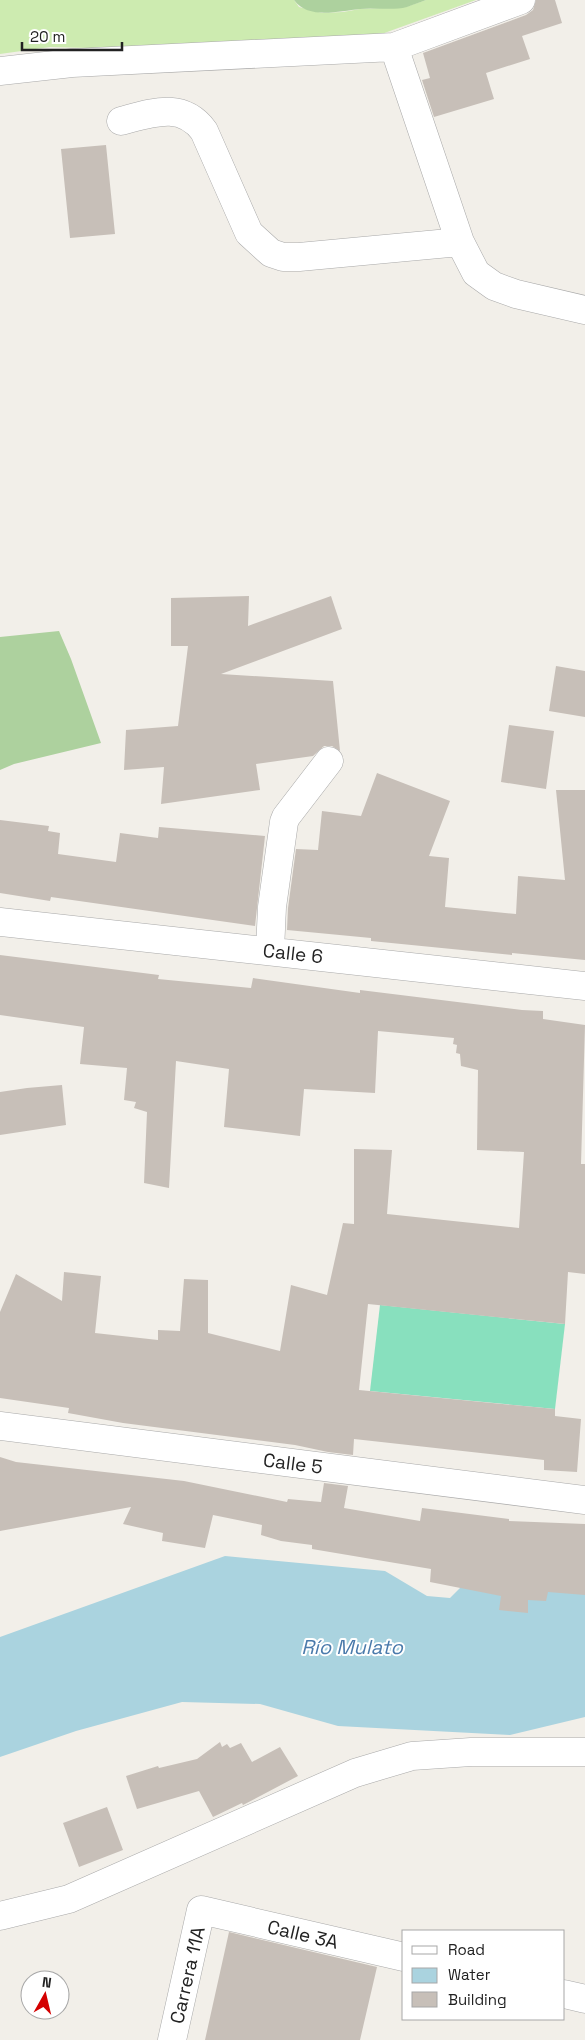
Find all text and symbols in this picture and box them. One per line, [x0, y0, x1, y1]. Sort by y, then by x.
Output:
scale bar [22, 20, 122, 52]
text: 20 m [30, 27, 65, 46]
street label: Calle 6 [262, 938, 324, 969]
street label: Calle 5 [262, 1447, 324, 1480]
water label: Río Mulato [301, 1634, 403, 1660]
street label: Calle 3A [265, 1914, 341, 1955]
street label: Carrera 11A [164, 1924, 211, 2026]
legend [402, 1930, 565, 2020]
text: Road [448, 1940, 485, 1959]
text: Water [448, 1965, 491, 1984]
north arrow [20, 1970, 70, 2020]
text: N [41, 1973, 53, 1992]
text: Building [448, 1990, 507, 2009]

